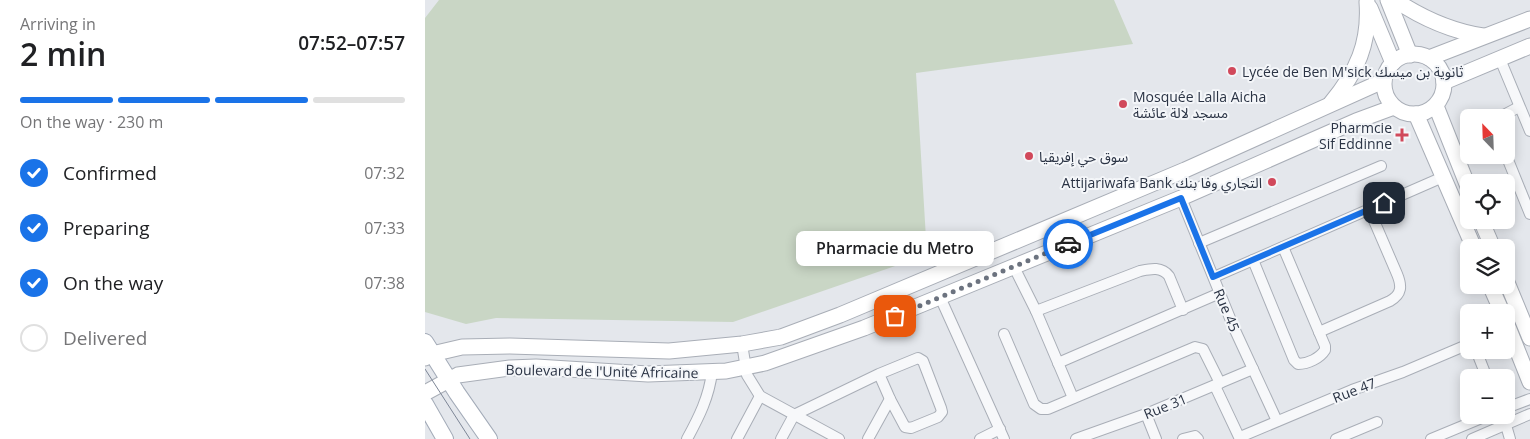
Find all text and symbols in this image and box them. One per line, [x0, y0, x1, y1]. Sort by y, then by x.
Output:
text: Arriving in [20, 13, 96, 35]
text: 07:52–07:57 [298, 30, 405, 56]
text: 2 min [20, 32, 106, 75]
place label: Lycée de Ben M'sick ثانوية بن ميسك [1242, 62, 1463, 81]
marker: Lycée de Ben M'sick ثانوية بن ميسك [1226, 65, 1238, 77]
place label: Mosquée Lalla Aicha مسجد لالة عائشة [1133, 87, 1266, 122]
marker: Mosquée Lalla Aicha مسجد لالة عائشة [1117, 98, 1129, 110]
north arrow [1460, 109, 1515, 164]
map controls [1460, 109, 1515, 424]
text: On the way · 230 m [20, 111, 163, 133]
place label: Pharmcie Sif Eddinne [1319, 118, 1392, 153]
marker: Pharmcie Sif Eddinne [1396, 129, 1408, 141]
place label: سوق حي إفريقيا [1039, 147, 1128, 168]
marker: سوق حي إفريقيا [1023, 150, 1035, 162]
icon: check [20, 159, 48, 187]
text: Confirmed [63, 160, 157, 186]
text: 07:32 [364, 162, 405, 184]
place label: Attijariwafa Bank التجاري وفا بنك [1062, 173, 1262, 194]
button: locate [1460, 174, 1515, 229]
marker: Attijariwafa Bank التجاري وفا بنك [1266, 176, 1278, 188]
pin [1363, 182, 1405, 224]
icon: home [1370, 189, 1398, 217]
icon: check [20, 214, 48, 242]
text: Preparing [63, 215, 150, 241]
text: 07:33 [364, 217, 405, 239]
courier [1043, 219, 1093, 269]
icon: car [1054, 230, 1082, 258]
callout: Pharmacie du Metro [796, 231, 994, 266]
text: Pharmacie du Metro [816, 237, 974, 259]
button: layers [1460, 239, 1515, 294]
icon: check [20, 269, 48, 297]
text: On the way [63, 270, 163, 296]
text: 07:38 [364, 272, 405, 294]
street label: Rue 45 [1210, 286, 1244, 334]
pin [874, 295, 916, 337]
icon: bag [881, 302, 909, 330]
button: + [1460, 304, 1515, 359]
text: Delivered [63, 325, 147, 351]
street label: Boulevard de l'Unité Africaine [505, 360, 699, 382]
button: − [1460, 369, 1515, 424]
street label: Rue 47 [1330, 373, 1378, 407]
street label: Rue 31 [1141, 389, 1189, 423]

